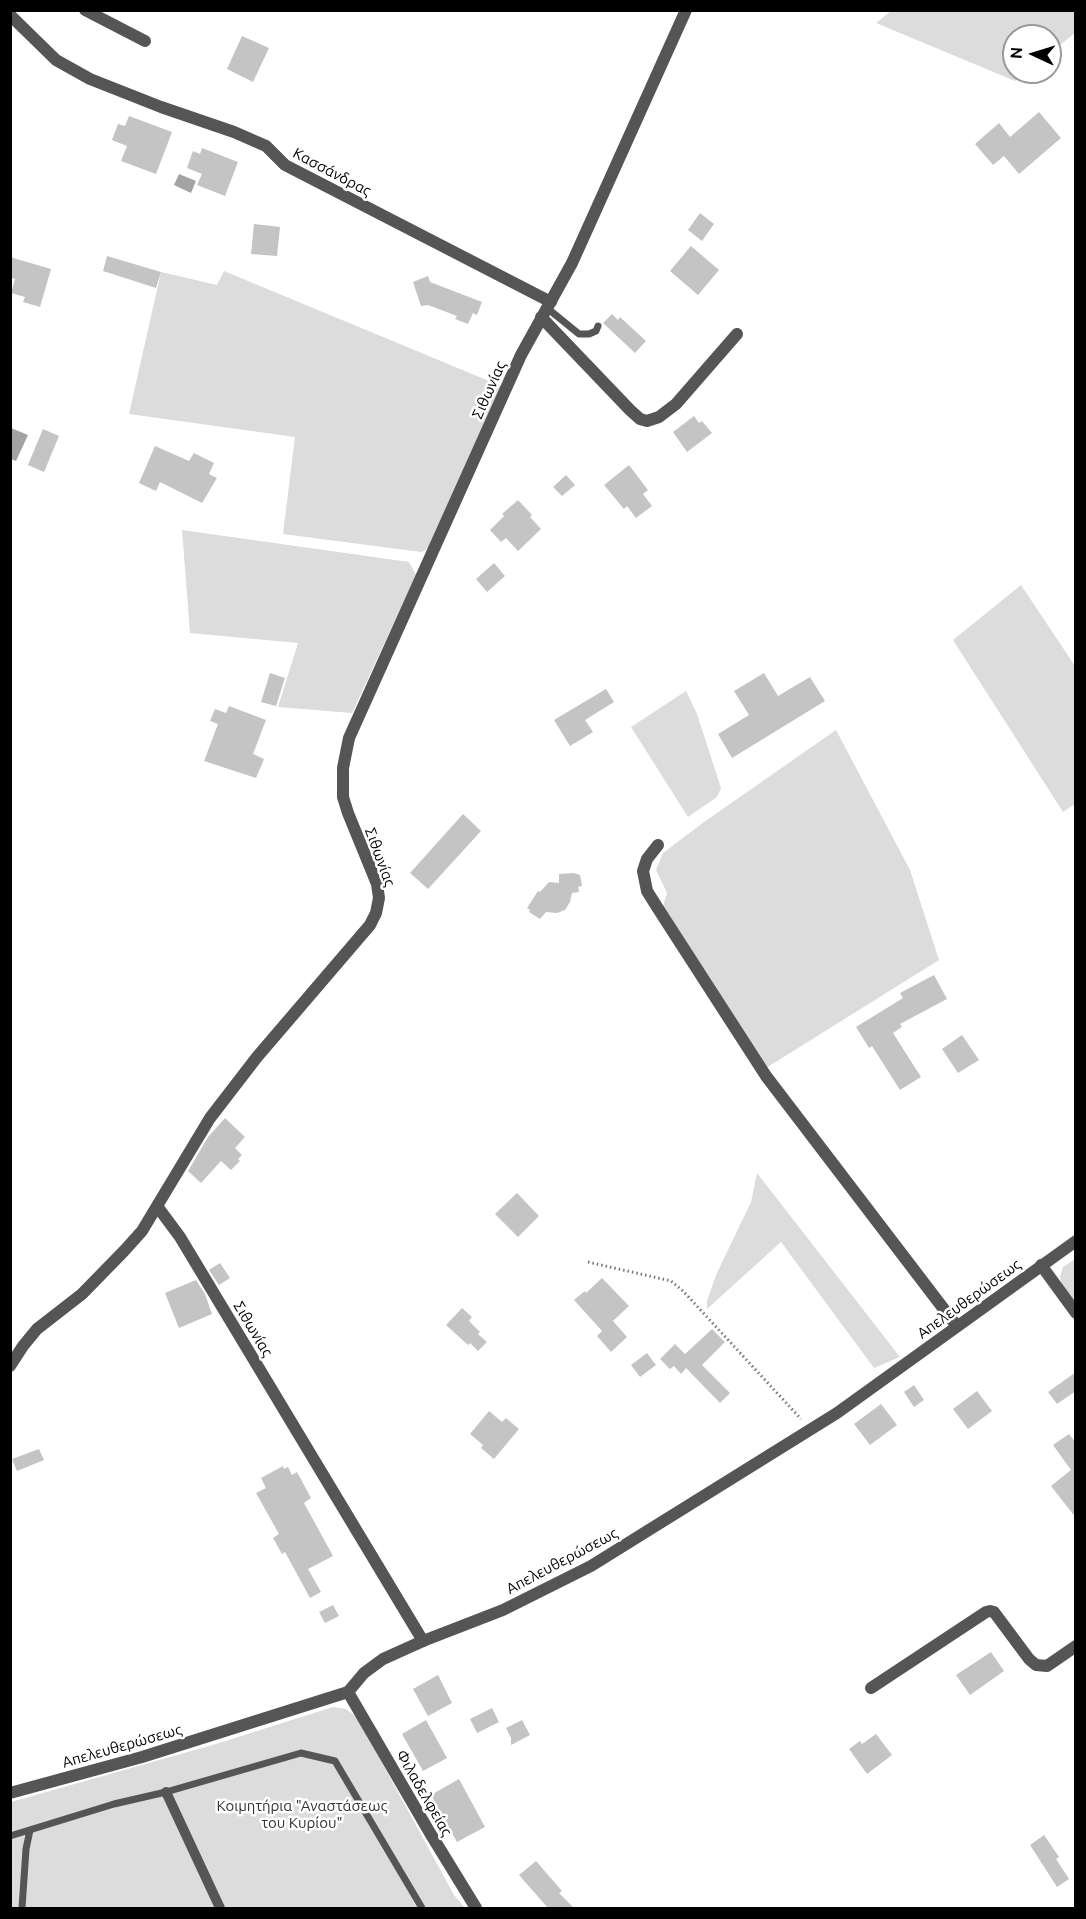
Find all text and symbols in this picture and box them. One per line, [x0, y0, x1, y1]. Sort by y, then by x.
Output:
north arrow [1002, 24, 1062, 84]
text: N [1007, 46, 1025, 59]
street label: Κασσάνδρας [290, 144, 374, 200]
street label: Σιθωνίας [468, 358, 510, 422]
street label: Σιθωνίας [361, 825, 399, 889]
street label: Απελευθερώσεως [914, 1255, 1024, 1343]
street label: Σιθωνίας [230, 1298, 276, 1360]
street label: Απελευθερώσεως [503, 1524, 621, 1598]
street label: Απελευθερώσεως [60, 1720, 184, 1772]
street label: Φιλαδελφείας [392, 1747, 456, 1839]
park label: Κοιμητήρια "Αναστάσεως του Κυρίου" [217, 1797, 387, 1832]

